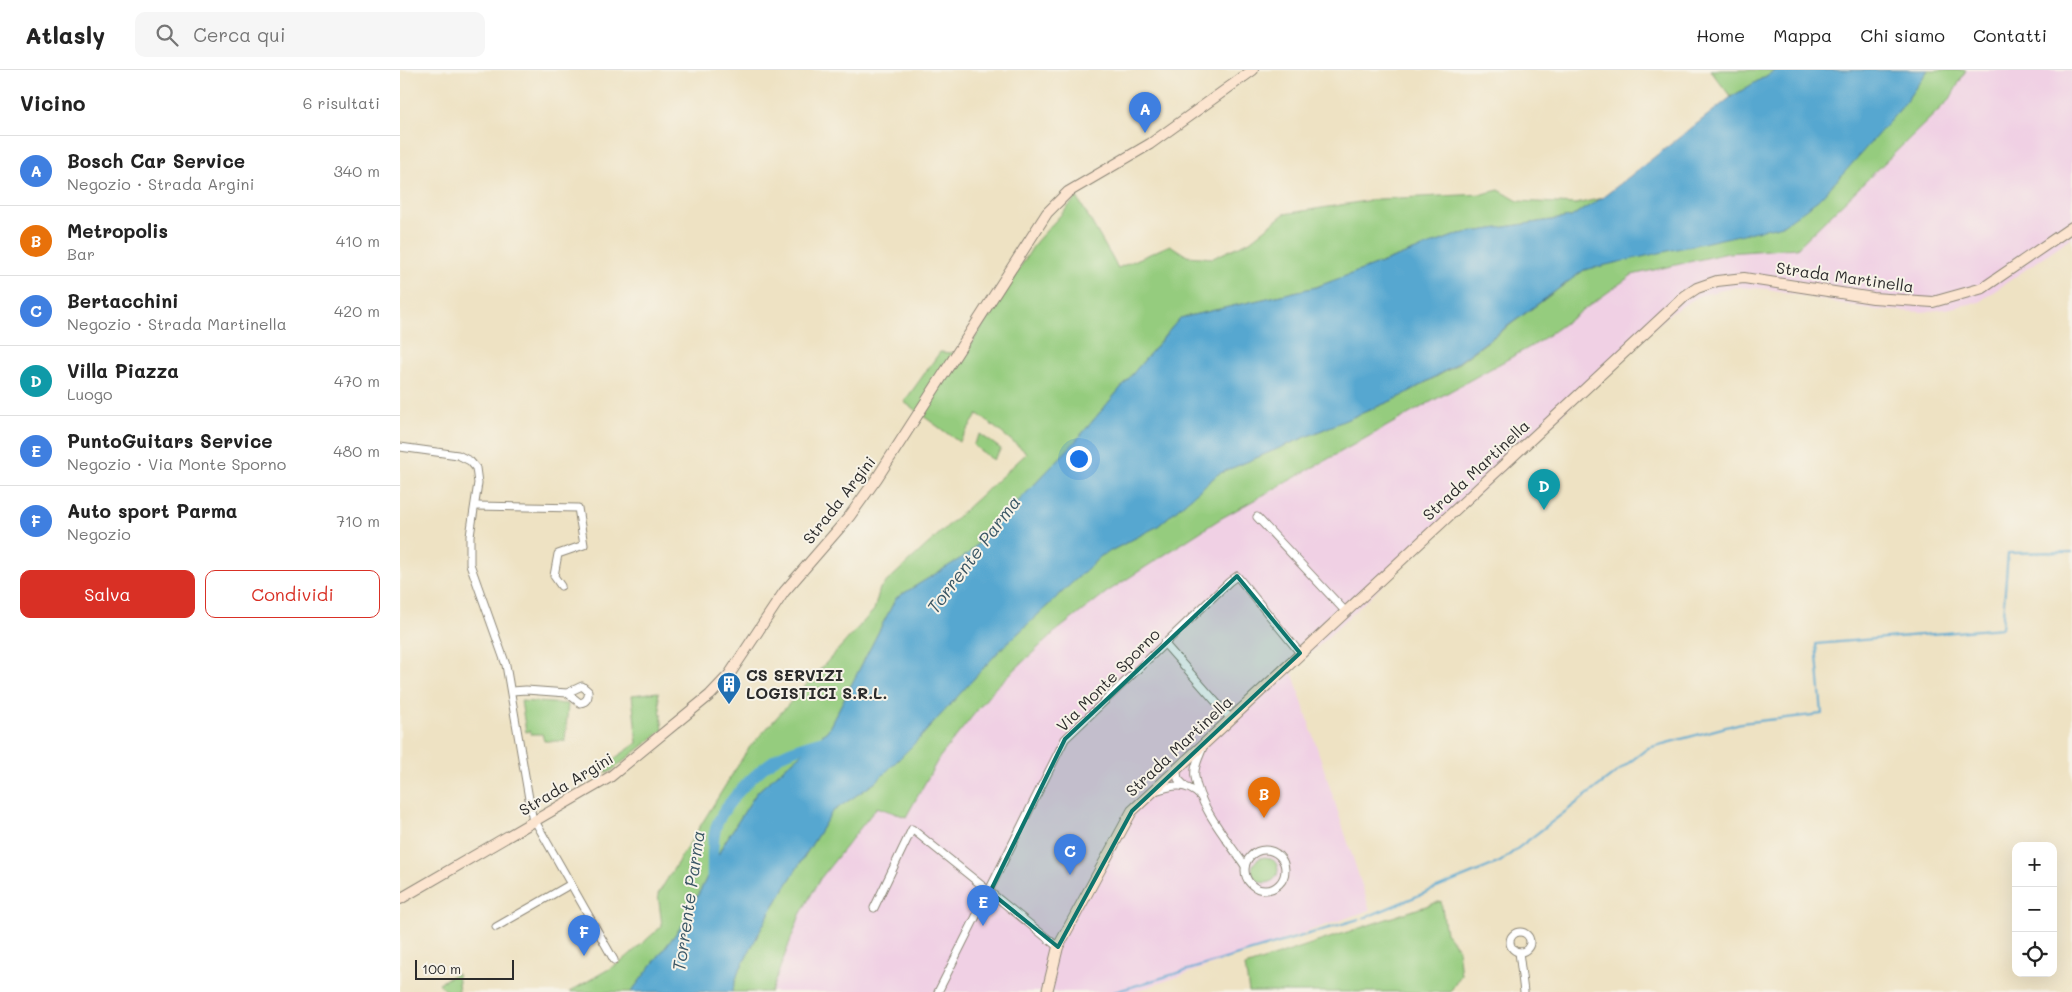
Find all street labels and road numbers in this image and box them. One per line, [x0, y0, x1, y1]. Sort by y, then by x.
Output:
street label: Strada Martinella [1775, 256, 1915, 297]
street label: Strada Martinella [1418, 415, 1534, 525]
street label: Strada Argini [798, 451, 880, 548]
street label: Via Monte Sporno [1051, 623, 1164, 736]
street label: Strada Martinella [1121, 691, 1237, 801]
street label: Strada Argini [515, 747, 617, 820]

